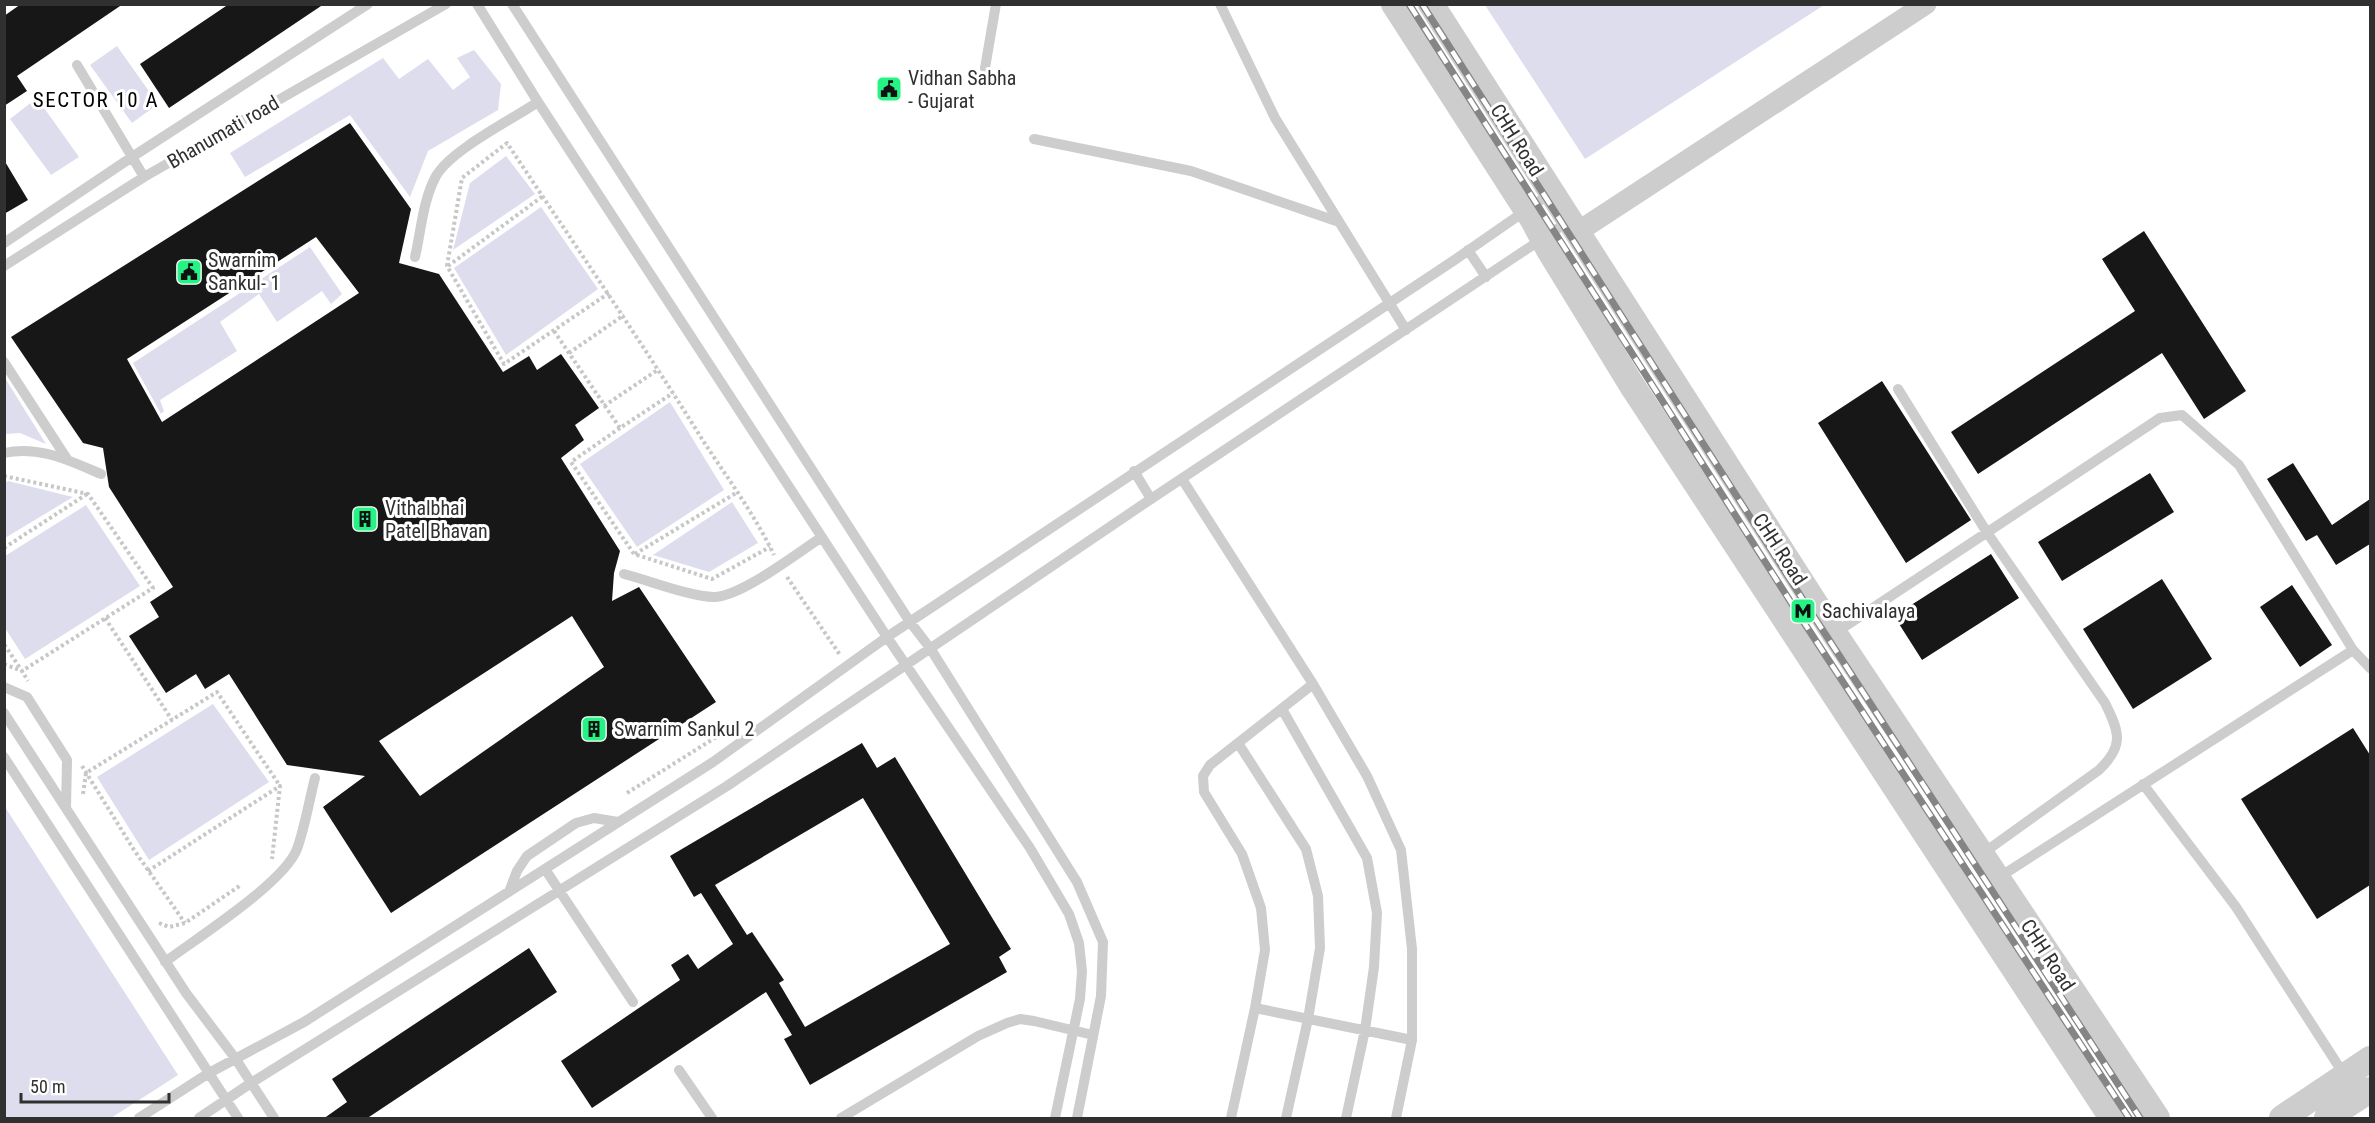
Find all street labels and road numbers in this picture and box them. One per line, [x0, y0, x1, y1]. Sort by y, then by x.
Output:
street label: Bhanumati road [163, 90, 283, 174]
street label: CHH Road [1485, 99, 1549, 181]
street label: CHH Road [1748, 509, 1812, 589]
street label: CHH Road [2016, 915, 2080, 995]

